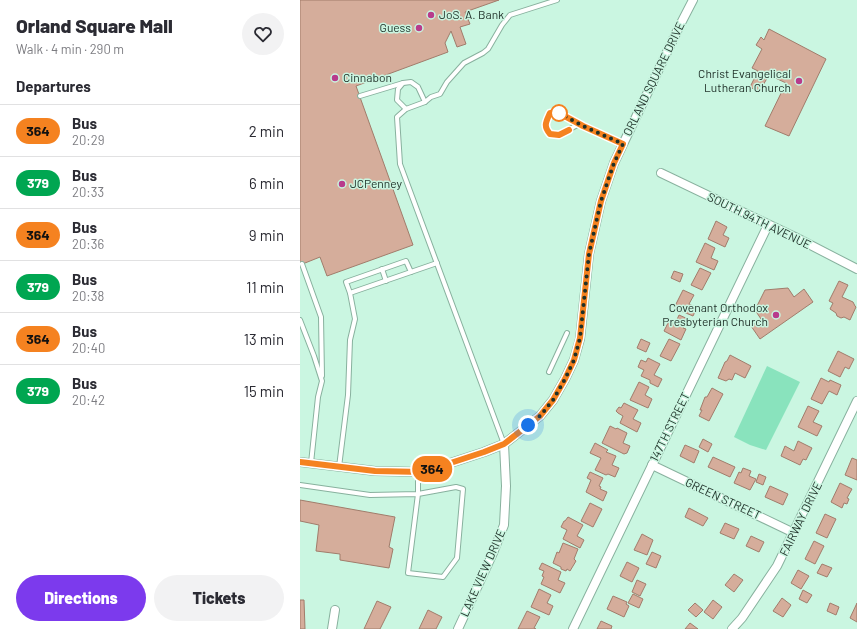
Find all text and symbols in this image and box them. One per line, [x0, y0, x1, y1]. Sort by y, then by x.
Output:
place label: JoS. A. Bank [439, 7, 504, 21]
marker: JoS. A. Bank [426, 10, 436, 20]
button: heart [242, 13, 284, 55]
text: Orland Square Mall [16, 14, 173, 37]
street label: ORLAND SQUARE DRIVE [619, 19, 687, 138]
place label: Guess [380, 20, 411, 34]
marker: Guess [414, 23, 424, 33]
text: Walk · 4 min · 290 m [16, 41, 124, 57]
place label: Christ Evangelical Lutheran Church [698, 66, 791, 94]
place label: Cinnabon [343, 70, 392, 84]
marker: Cinnabon [330, 73, 340, 83]
marker: Christ Evangelical Lutheran Church [794, 76, 804, 86]
text: Departures [16, 77, 91, 95]
unlabelled marker [550, 104, 568, 122]
text: Bus [72, 114, 97, 132]
text: 364 [26, 122, 50, 139]
text: 2 min [249, 122, 284, 140]
text: 20:29 [72, 132, 104, 148]
text: Bus [72, 166, 97, 184]
text: 379 [27, 174, 49, 191]
text: 6 min [249, 174, 284, 192]
place label: JCPenney [350, 176, 402, 190]
marker: JCPenney [337, 179, 347, 189]
text: 20:33 [72, 184, 104, 200]
street label: SOUTH 94TH AVENUE [705, 189, 813, 251]
text: Bus [72, 218, 97, 236]
text: 364 [26, 226, 50, 243]
text: 9 min [249, 226, 284, 244]
text: 20:36 [72, 236, 104, 252]
text: Bus [72, 270, 97, 288]
text: 379 [27, 278, 49, 295]
text: 11 min [246, 278, 284, 296]
text: 20:38 [72, 288, 104, 304]
place label: Covenant Orthodox Presbyterian Church [662, 300, 768, 328]
marker: Covenant Orthodox Presbyterian Church [771, 310, 781, 320]
text: Bus [72, 322, 97, 340]
text: 364 [26, 330, 50, 347]
text: 13 min [244, 330, 284, 348]
text: 20:40 [72, 340, 105, 356]
text: Bus [72, 374, 97, 392]
text: 379 [27, 382, 49, 399]
text: 15 min [244, 382, 284, 400]
street label: 147TH STREET [646, 389, 692, 464]
text: 20:42 [72, 392, 105, 408]
your location [518, 415, 538, 435]
line badge: 364 [409, 456, 455, 482]
text: 364 [420, 460, 444, 477]
street label: GREEN STREET [683, 474, 764, 522]
street label: FAIRWAY DRIVE [776, 479, 824, 558]
street label: LAKE VIEW DRIVE [457, 527, 508, 618]
button: Directions [16, 575, 146, 621]
button: Tickets [154, 575, 284, 621]

